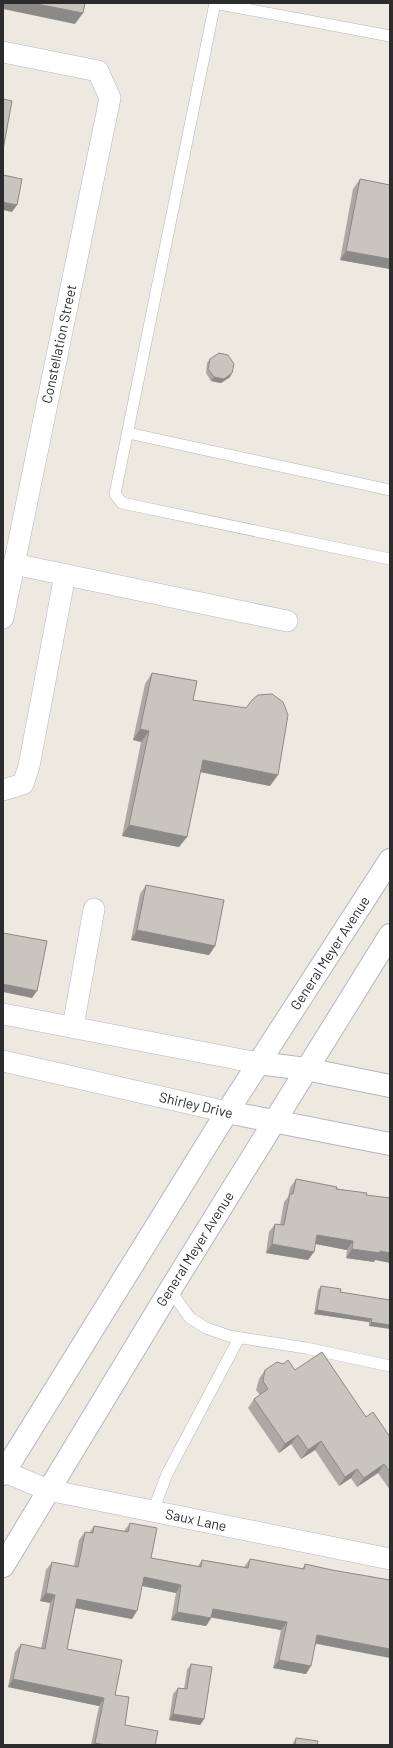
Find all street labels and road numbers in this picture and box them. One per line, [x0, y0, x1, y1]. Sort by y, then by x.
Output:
street label: Constellation Street [38, 283, 79, 405]
street label: General Meyer Avenue [286, 893, 373, 1013]
street label: Shirley Drive [157, 1088, 235, 1121]
street label: General Meyer Avenue [152, 1188, 237, 1309]
street label: Saux Lane [164, 1505, 228, 1534]

